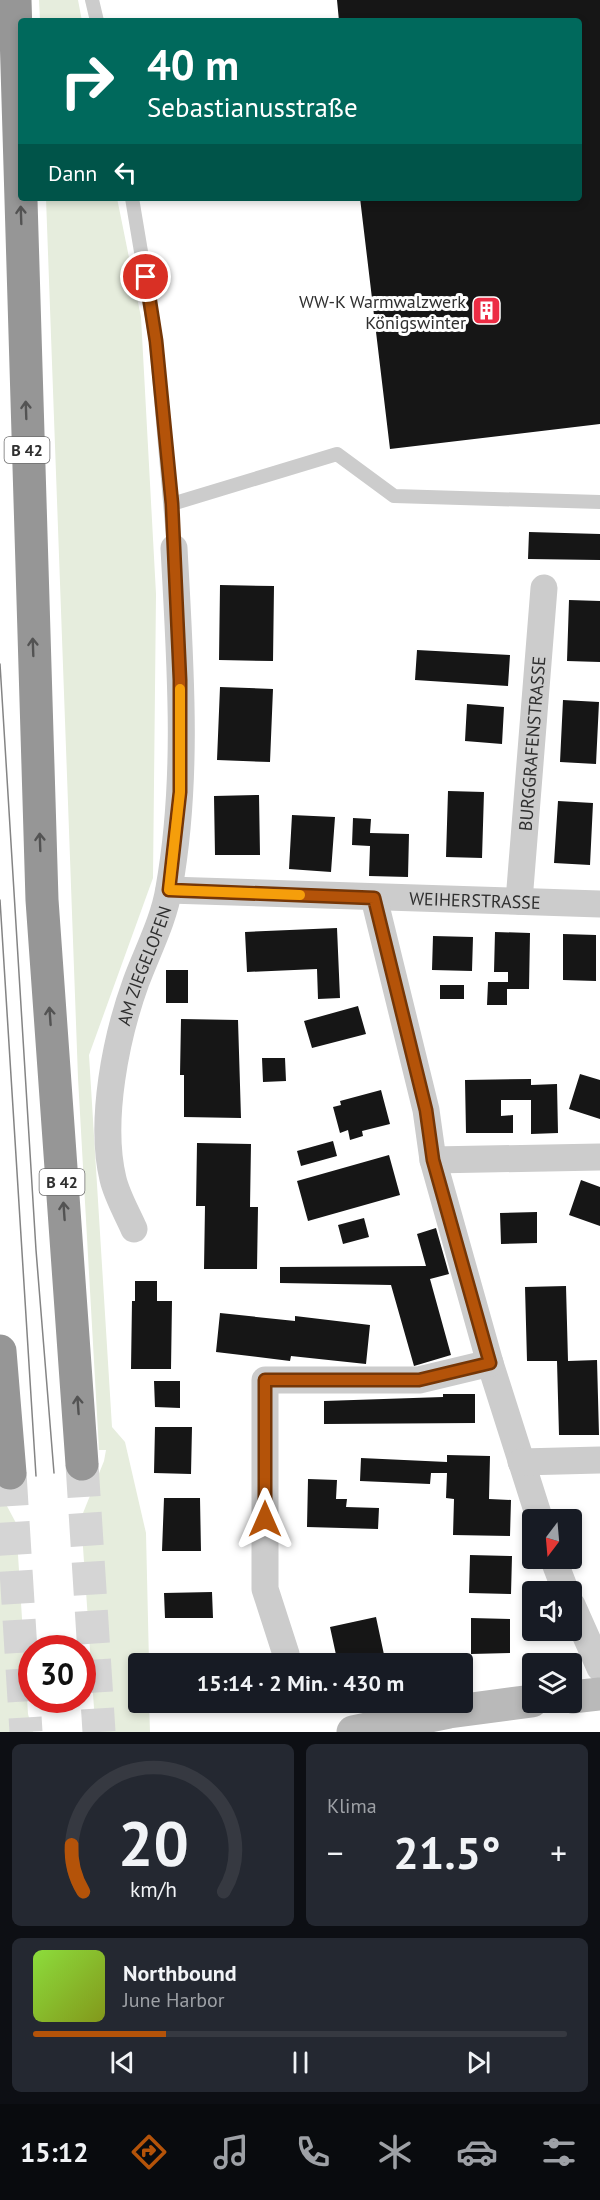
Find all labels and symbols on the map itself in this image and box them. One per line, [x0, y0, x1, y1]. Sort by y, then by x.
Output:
one-way arrow [15, 206, 27, 226]
pin [120, 251, 171, 302]
place label: WW-K Warmwalzwerk Königswinter [299, 290, 466, 334]
building icon: WW-K Warmwalzwerk Königswinter [471, 295, 503, 327]
one-way arrow [20, 401, 32, 421]
road number: B 42 [4, 437, 50, 463]
one-way arrow [27, 638, 38, 658]
street label: BURGGRAFENSTRASSE [513, 655, 550, 832]
one-way arrow [34, 833, 45, 853]
street label: WEIHERSTRASSE [409, 886, 541, 914]
street label: AM ZIEGELOFEN [112, 903, 176, 1028]
one-way arrow [45, 1007, 56, 1027]
road number: B 42 [40, 1169, 84, 1195]
one-way arrow [59, 1202, 70, 1221]
one-way arrow [73, 1396, 84, 1416]
position arrow [233, 1487, 297, 1551]
north arrow [522, 1509, 582, 1569]
speed limit sign: 30 [18, 1635, 96, 1713]

